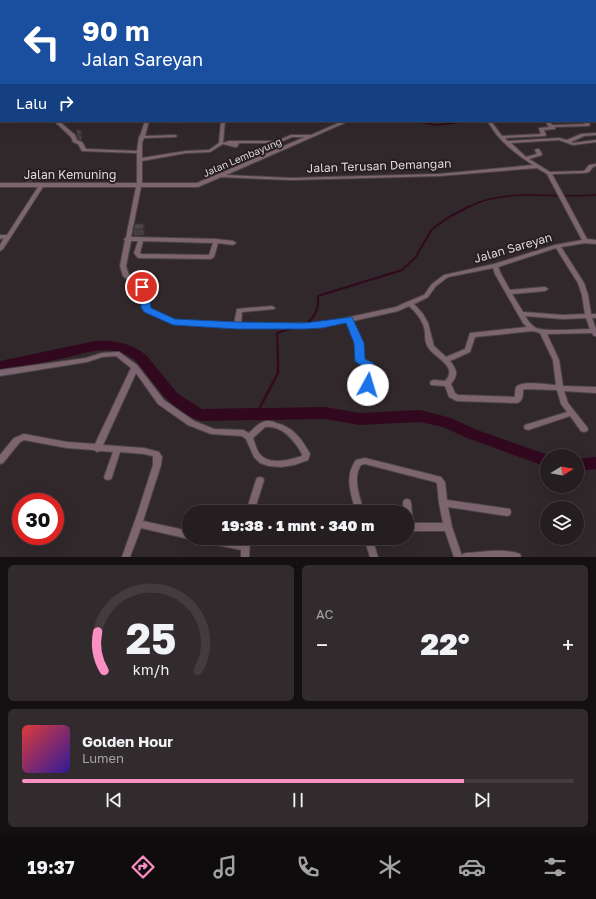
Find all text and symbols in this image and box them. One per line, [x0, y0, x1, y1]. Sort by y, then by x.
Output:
text: 90 m [82, 14, 149, 47]
icon: left [16, 16, 68, 68]
text: Jalan Sareyan [82, 48, 203, 70]
icon: right [55, 92, 77, 114]
text: Lalu [16, 94, 47, 112]
street label: Jalan Lembayung [201, 135, 283, 179]
street label: Jalan Terusan Demangan [306, 155, 452, 176]
street label: Jalan Kemuning [24, 167, 116, 182]
street label: Jalan Sareyan [472, 229, 554, 266]
pin [125, 270, 159, 304]
icon: arrive [131, 276, 153, 298]
position arrow [347, 364, 389, 406]
north arrow [540, 449, 584, 493]
map controls [540, 449, 584, 545]
speed limit sign: 30 [12, 493, 64, 545]
button: layers [540, 501, 584, 545]
text: 19:38 · 1 mnt · 340 m [222, 516, 374, 534]
text: AC [316, 606, 333, 622]
text: 25 [126, 613, 176, 663]
text: 22° [421, 626, 469, 662]
text: − [316, 631, 328, 658]
text: + [562, 631, 574, 658]
text: km/h [133, 661, 169, 678]
text: Golden Hour [82, 732, 173, 750]
text: Lumen [82, 750, 124, 766]
icon: previous [103, 789, 125, 811]
icon: pause [287, 789, 309, 811]
icon: next [471, 789, 493, 811]
icon: directions [129, 853, 157, 881]
icon: music [211, 853, 239, 881]
icon: phone [294, 853, 322, 881]
icon: climate [376, 853, 404, 881]
icon: car [458, 853, 486, 881]
icon: filters [541, 853, 569, 881]
text: 19:37 [27, 856, 74, 878]

